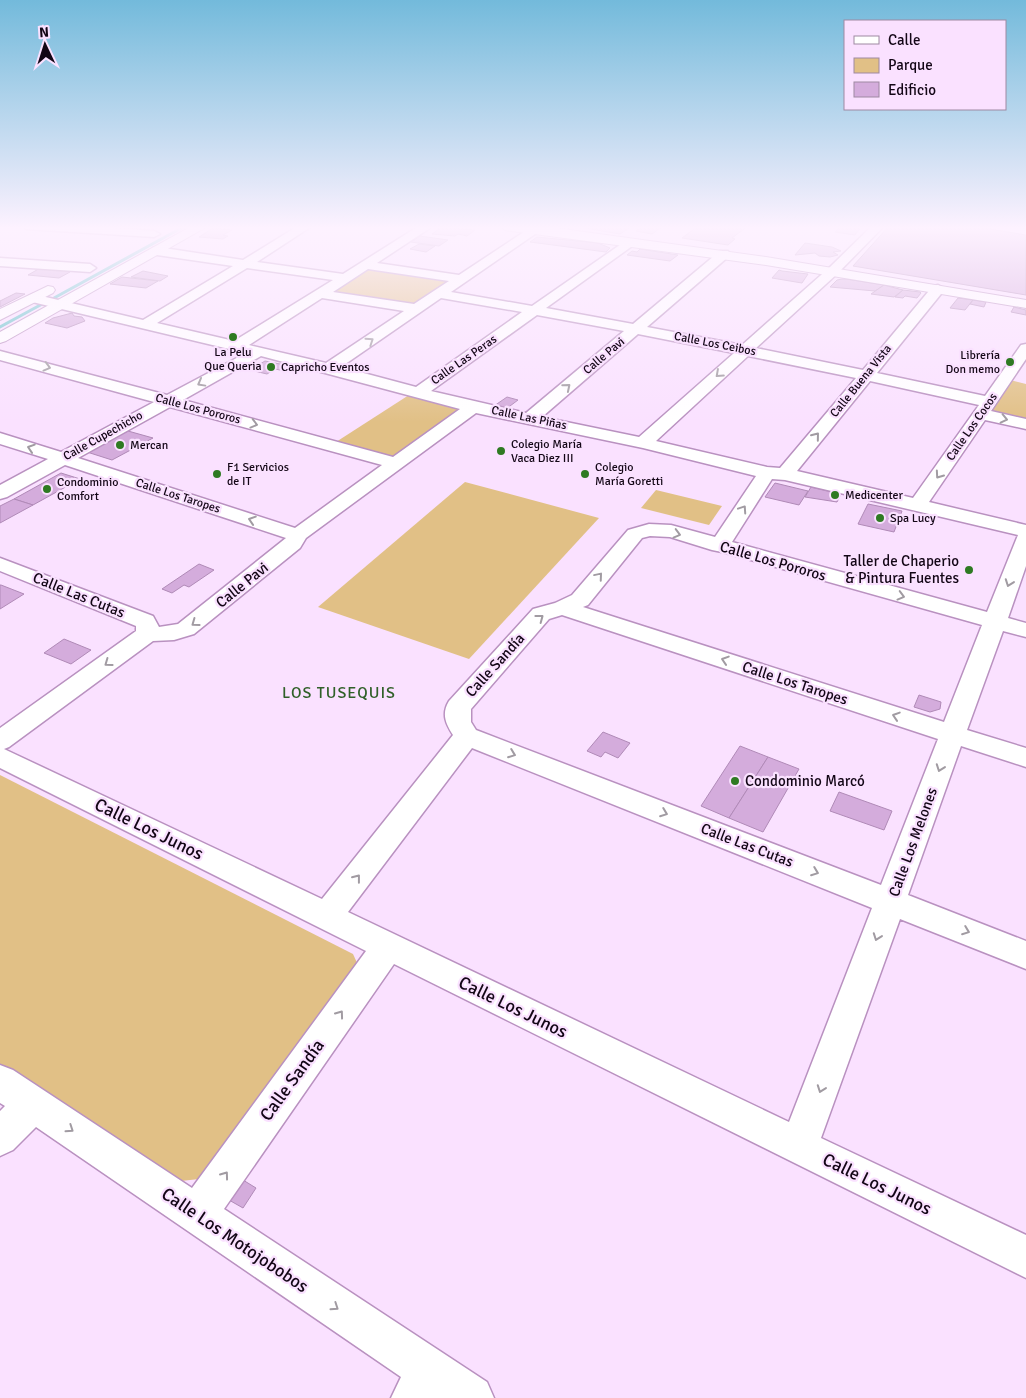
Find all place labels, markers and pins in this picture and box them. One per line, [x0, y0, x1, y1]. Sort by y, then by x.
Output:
marker: La Pelu Que Queria [227, 331, 239, 343]
place label: La Pelu Que Queria [204, 345, 262, 374]
place label: Librería Don memo [945, 348, 1000, 377]
marker: Librería Don memo [1004, 356, 1016, 368]
place label: Capricho Eventos [281, 360, 370, 375]
marker: Capricho Eventos [265, 361, 277, 373]
place label: Colegio María Vaca Diez III [511, 437, 582, 466]
place label: Mercan [130, 438, 168, 453]
marker: Mercan [114, 439, 126, 451]
marker: Colegio María Vaca Diez III [495, 445, 507, 457]
place label: F1 Servicios de IT [227, 460, 289, 489]
place label: Colegio María Goretti [595, 460, 663, 489]
marker: F1 Servicios de IT [211, 468, 223, 480]
marker: Colegio María Goretti [579, 468, 591, 480]
place label: Condominio Comfort [57, 475, 118, 504]
marker: Condominio Comfort [41, 483, 53, 495]
place label: Medicenter [845, 488, 904, 503]
marker: Medicenter [829, 489, 841, 501]
place label: Spa Lucy [890, 511, 936, 526]
marker: Spa Lucy [874, 512, 886, 524]
place label: Taller de Chaperio & Pintura Fuentes [844, 552, 959, 587]
marker: Taller de Chaperio & Pintura Fuentes [963, 564, 975, 576]
place label: Condominio Marcó [745, 772, 865, 790]
marker: Condominio Marcó [729, 775, 741, 787]

